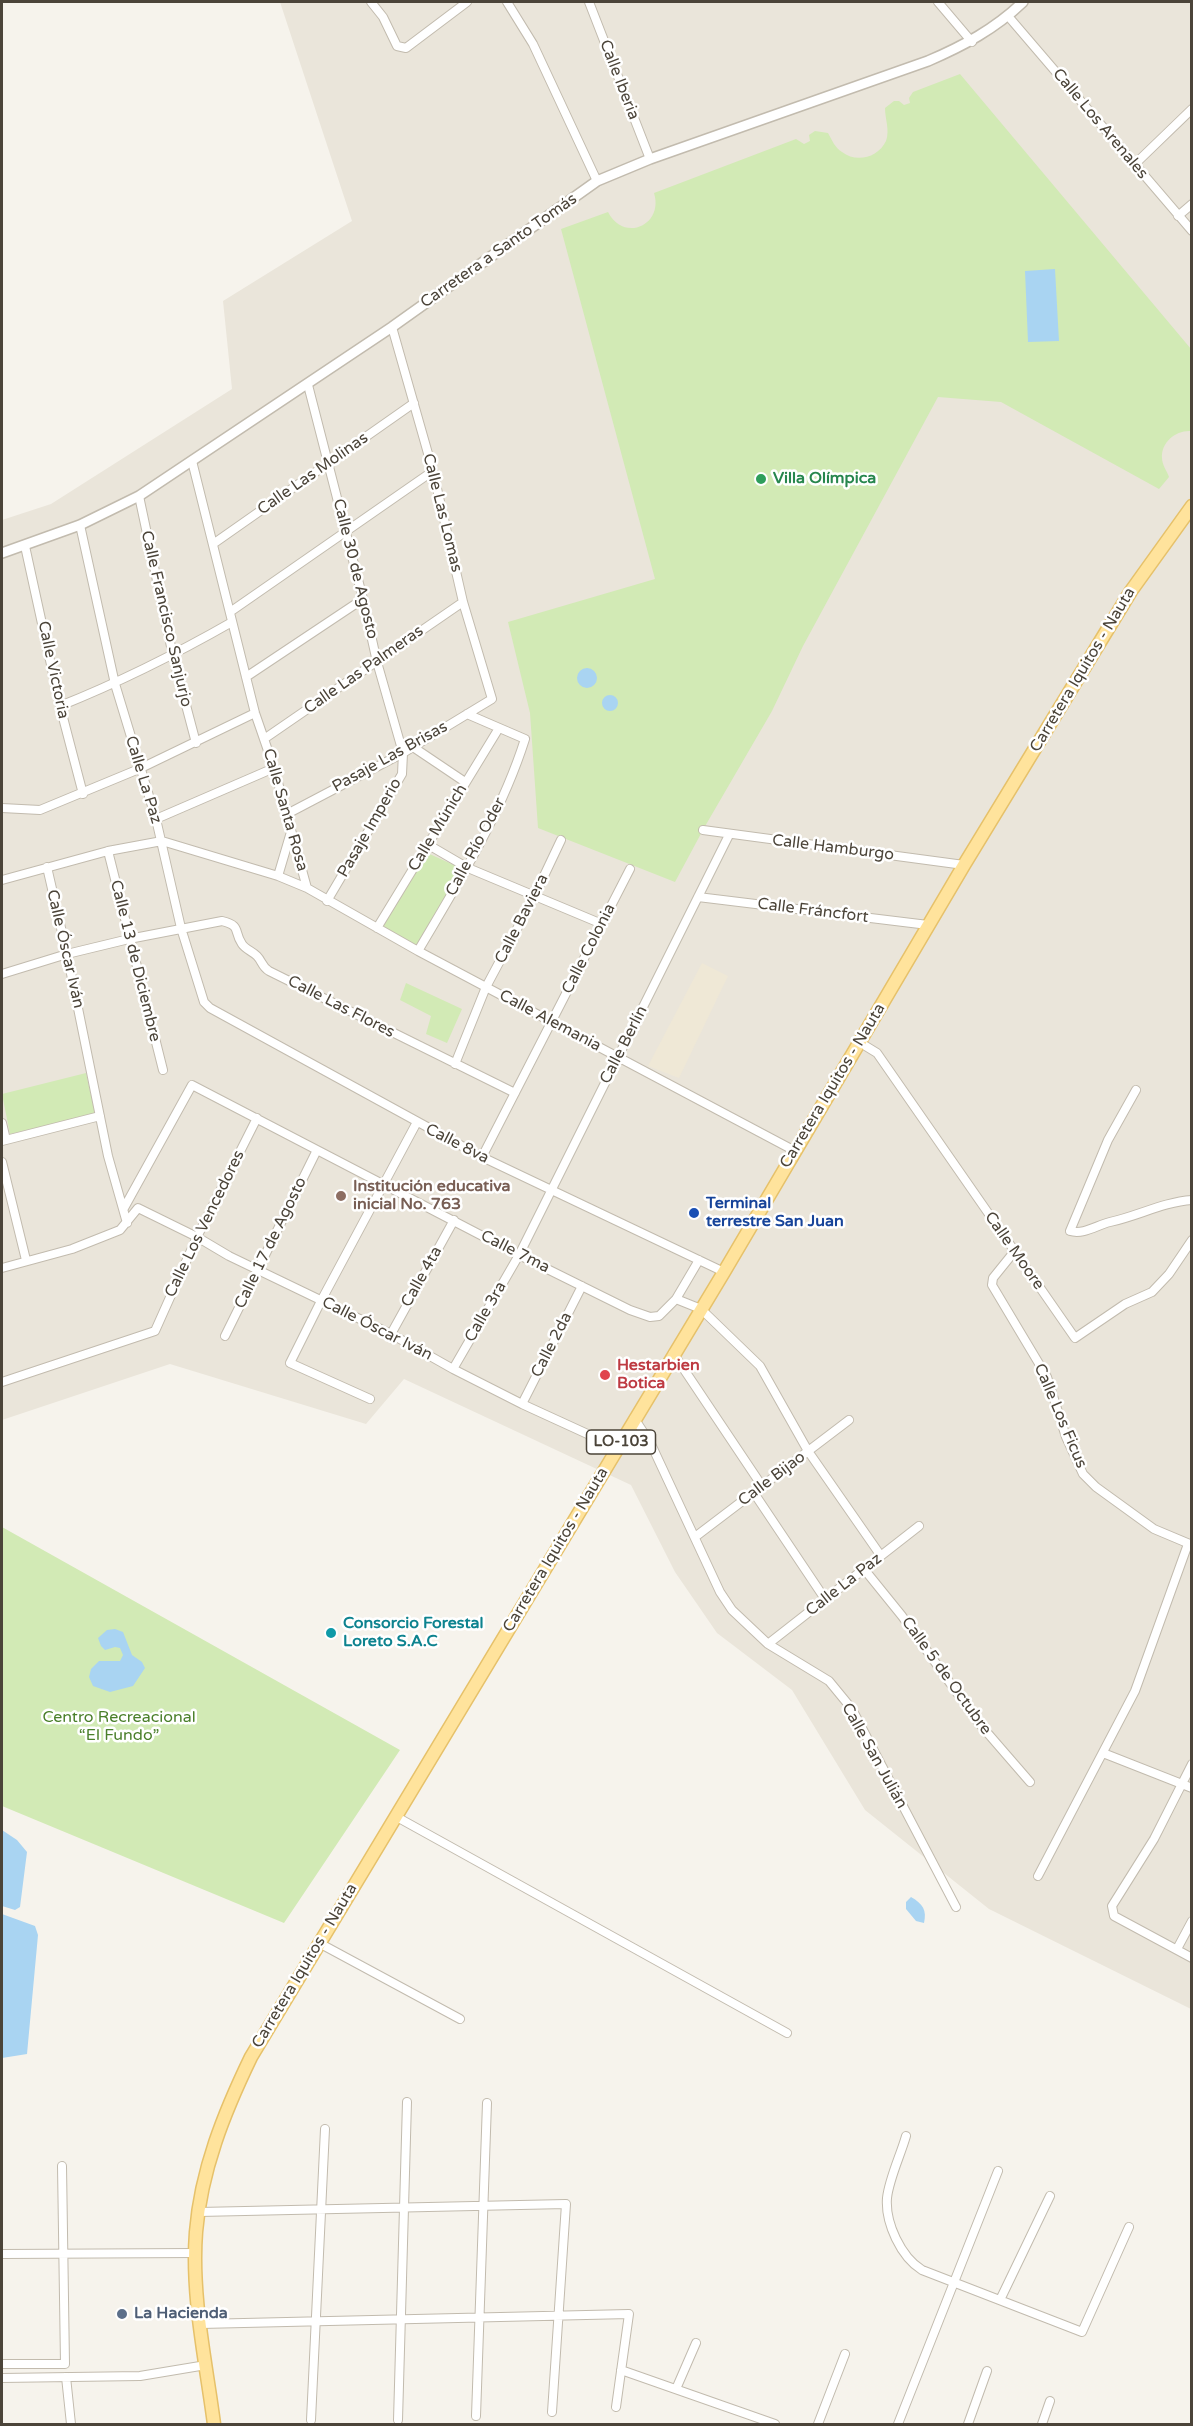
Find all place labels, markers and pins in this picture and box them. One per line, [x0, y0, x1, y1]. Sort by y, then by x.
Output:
place label: Villa Olímpica [773, 469, 876, 489]
marker: Villa Olímpica [754, 472, 768, 486]
place label: Institución educativa inicial No. 763 [353, 1177, 511, 1215]
marker: Institución educativa inicial No. 763 [334, 1189, 348, 1203]
place label: Terminal terrestre San Juan [706, 1194, 844, 1232]
marker: Terminal terrestre San Juan [687, 1206, 701, 1220]
place label: Hestarbien Botica [617, 1356, 700, 1394]
marker: Hestarbien Botica [598, 1368, 612, 1382]
place label: Consorcio Forestal Loreto S.A.C [343, 1614, 483, 1652]
marker: Consorcio Forestal Loreto S.A.C [324, 1626, 338, 1640]
place label: La Hacienda [134, 2304, 228, 2324]
marker: La Hacienda [115, 2307, 129, 2321]

